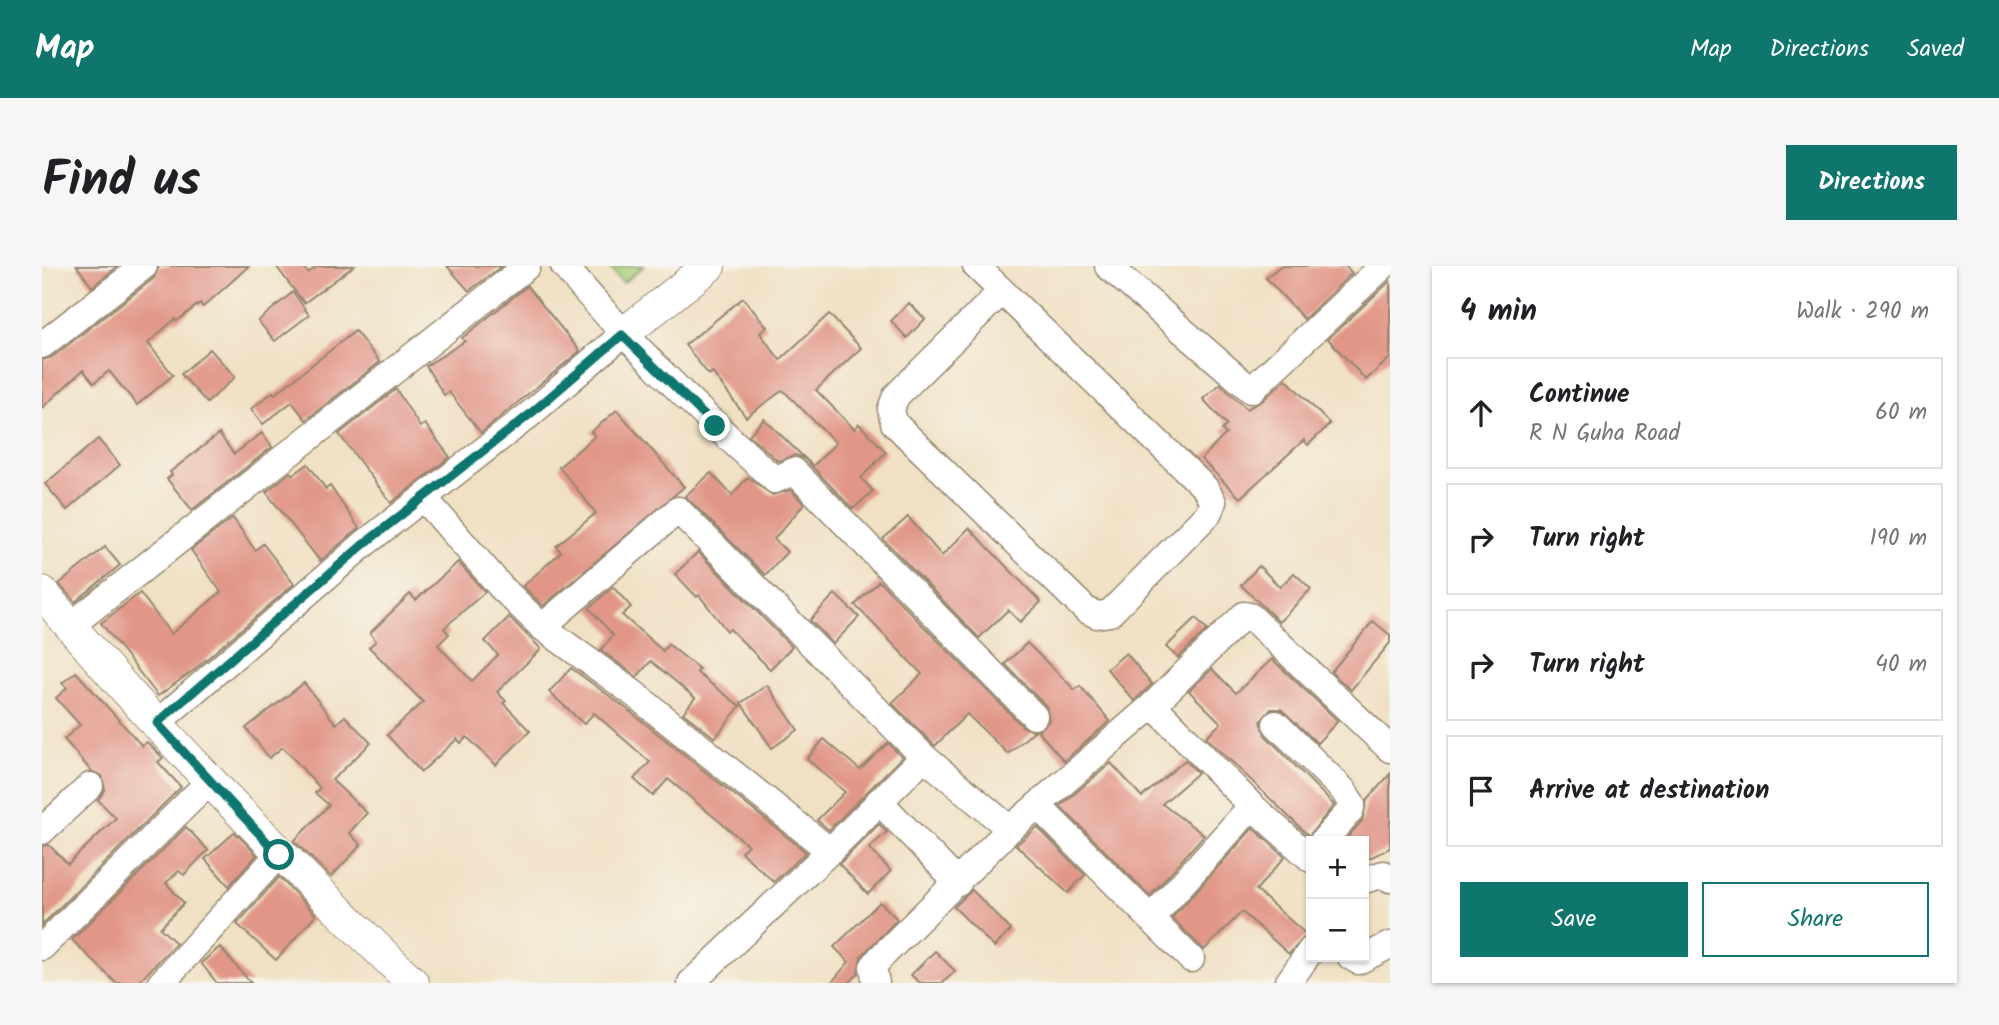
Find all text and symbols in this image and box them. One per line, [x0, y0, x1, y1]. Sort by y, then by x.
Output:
text: Map [35, 23, 95, 76]
text: Map [1690, 30, 1732, 69]
text: Directions [1770, 30, 1869, 69]
text: Saved [1907, 30, 1964, 69]
text: Find us [42, 143, 200, 221]
button: Directions [1786, 145, 1957, 220]
text: 4 min [1460, 288, 1537, 336]
text: Walk · 290 m [1796, 294, 1929, 330]
text: Continue [1529, 374, 1630, 416]
icon: ahead [1462, 394, 1500, 432]
text: 60 m [1875, 395, 1927, 431]
route end [699, 410, 730, 441]
text: R N Guha Road [1529, 416, 1680, 452]
text: Turn right [1529, 518, 1645, 560]
icon: right [1462, 520, 1500, 558]
text: 190 m [1870, 521, 1927, 557]
text: Turn right [1529, 644, 1645, 686]
icon: right [1462, 646, 1500, 684]
text: 40 m [1875, 647, 1927, 683]
text: Arrive at destination [1529, 770, 1769, 812]
icon: arrive [1462, 772, 1500, 810]
map controls [1306, 836, 1369, 962]
button: + [1306, 836, 1369, 899]
route start [263, 839, 294, 870]
button: Save [1460, 882, 1688, 957]
button: Share [1702, 882, 1929, 957]
button: − [1306, 899, 1369, 962]

